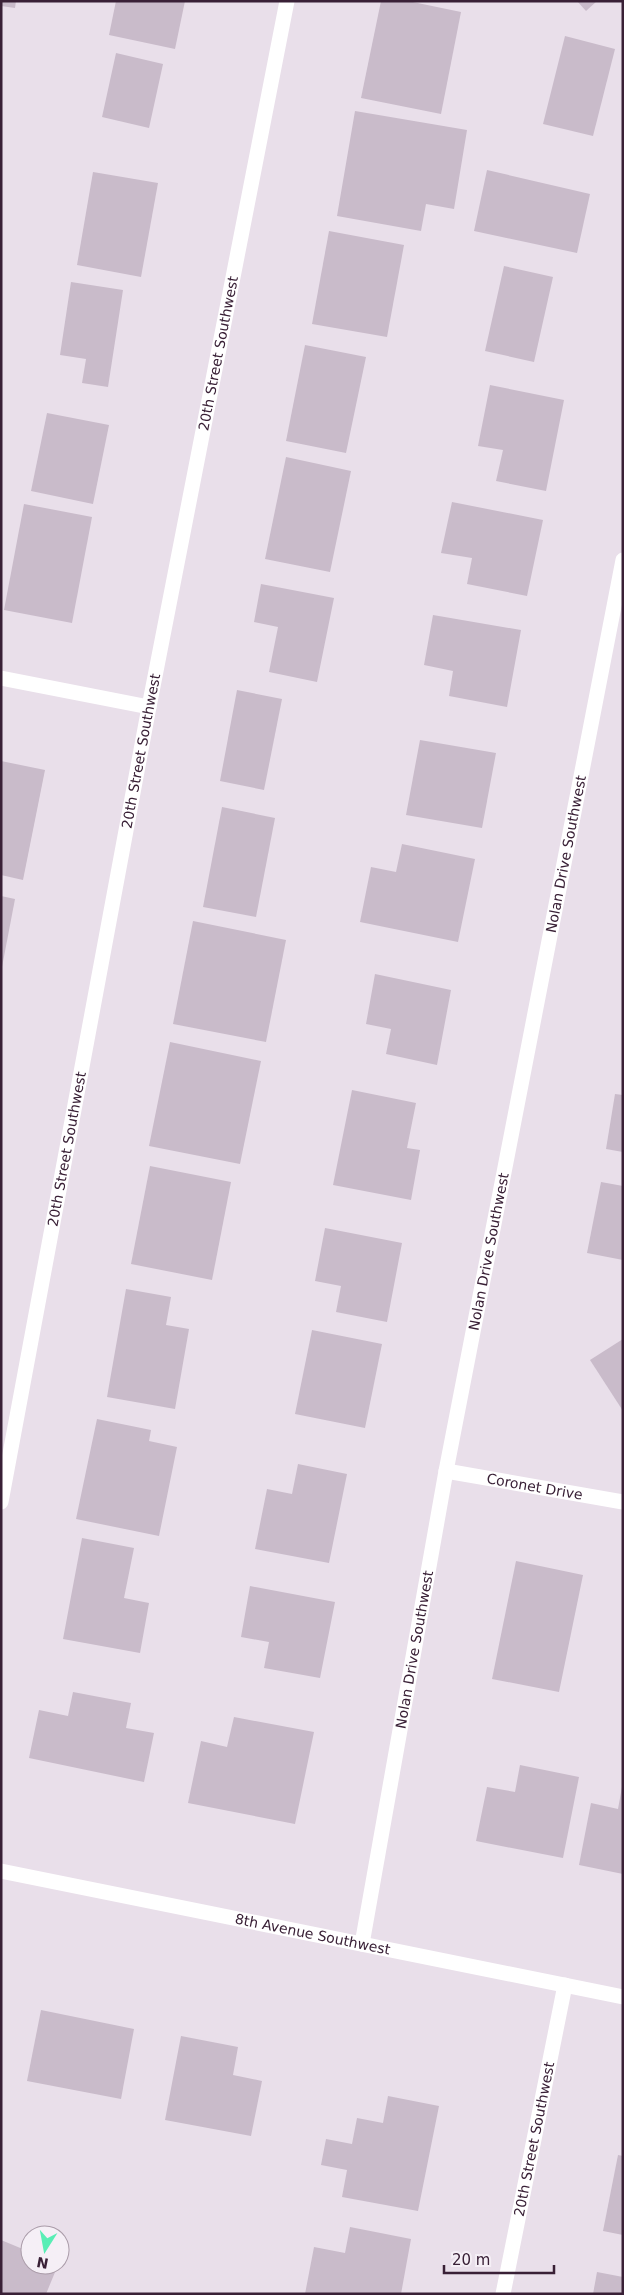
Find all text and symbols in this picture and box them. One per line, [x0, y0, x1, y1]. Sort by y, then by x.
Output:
street label: 20th Street Southwest [195, 274, 241, 432]
street label: 20th Street Southwest [119, 672, 163, 830]
street label: Nolan Drive Southwest [543, 773, 589, 934]
street label: 20th Street Southwest [44, 1070, 89, 1228]
street label: Nolan Drive Southwest [466, 1171, 512, 1332]
street label: Coronet Drive [485, 1470, 584, 1503]
street label: Nolan Drive Southwest [392, 1569, 436, 1730]
street label: 8th Avenue Southwest [234, 1911, 392, 1958]
street label: 20th Street Southwest [511, 2060, 557, 2218]
north arrow [20, 2225, 70, 2275]
scale bar [444, 2242, 554, 2274]
text: 20 m [452, 2251, 490, 2269]
text: N [35, 2254, 50, 2272]

